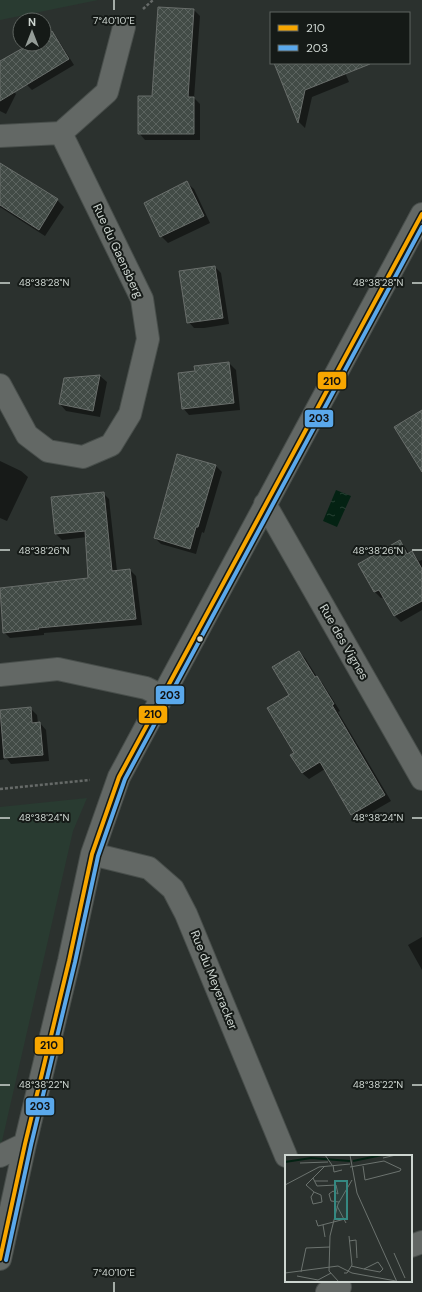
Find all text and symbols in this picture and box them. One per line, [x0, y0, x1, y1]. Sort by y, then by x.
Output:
north arrow [12, 12, 52, 52]
legend [270, 12, 410, 64]
text: 7°40'10"E [93, 14, 135, 27]
text: N [28, 15, 36, 29]
text: 210 [306, 20, 325, 36]
text: 203 [306, 40, 328, 56]
street label: Rue du Gaensberg [89, 201, 147, 301]
text: 48°38'28"N [19, 276, 69, 289]
text: 48°38'28"N [353, 276, 403, 289]
line badge: 210 [317, 371, 347, 390]
text: 210 [323, 374, 341, 388]
line badge: 203 [304, 409, 334, 428]
text: 203 [309, 411, 329, 425]
text: 48°38'26"N [18, 544, 70, 557]
text: 48°38'26"N [352, 544, 404, 557]
street label: Rue des Vignes [316, 601, 372, 683]
unlabelled marker [195, 634, 205, 644]
line badge: 203 [155, 685, 185, 705]
text: 203 [160, 688, 180, 702]
line badge: 210 [138, 705, 168, 724]
text: 210 [144, 707, 162, 721]
text: 48°38'24"N [19, 811, 69, 824]
text: 48°38'24"N [353, 811, 403, 824]
street label: Rue du Meyeracker [187, 928, 241, 1033]
line badge: 210 [34, 1036, 64, 1055]
text: 210 [40, 1038, 58, 1052]
text: 48°38'22"N [19, 1078, 69, 1091]
text: 48°38'22"N [353, 1078, 403, 1091]
line badge: 203 [25, 1097, 55, 1116]
text: 203 [30, 1099, 50, 1113]
inset map [285, 1155, 412, 1282]
text: 7°40'10"E [93, 1266, 135, 1279]

